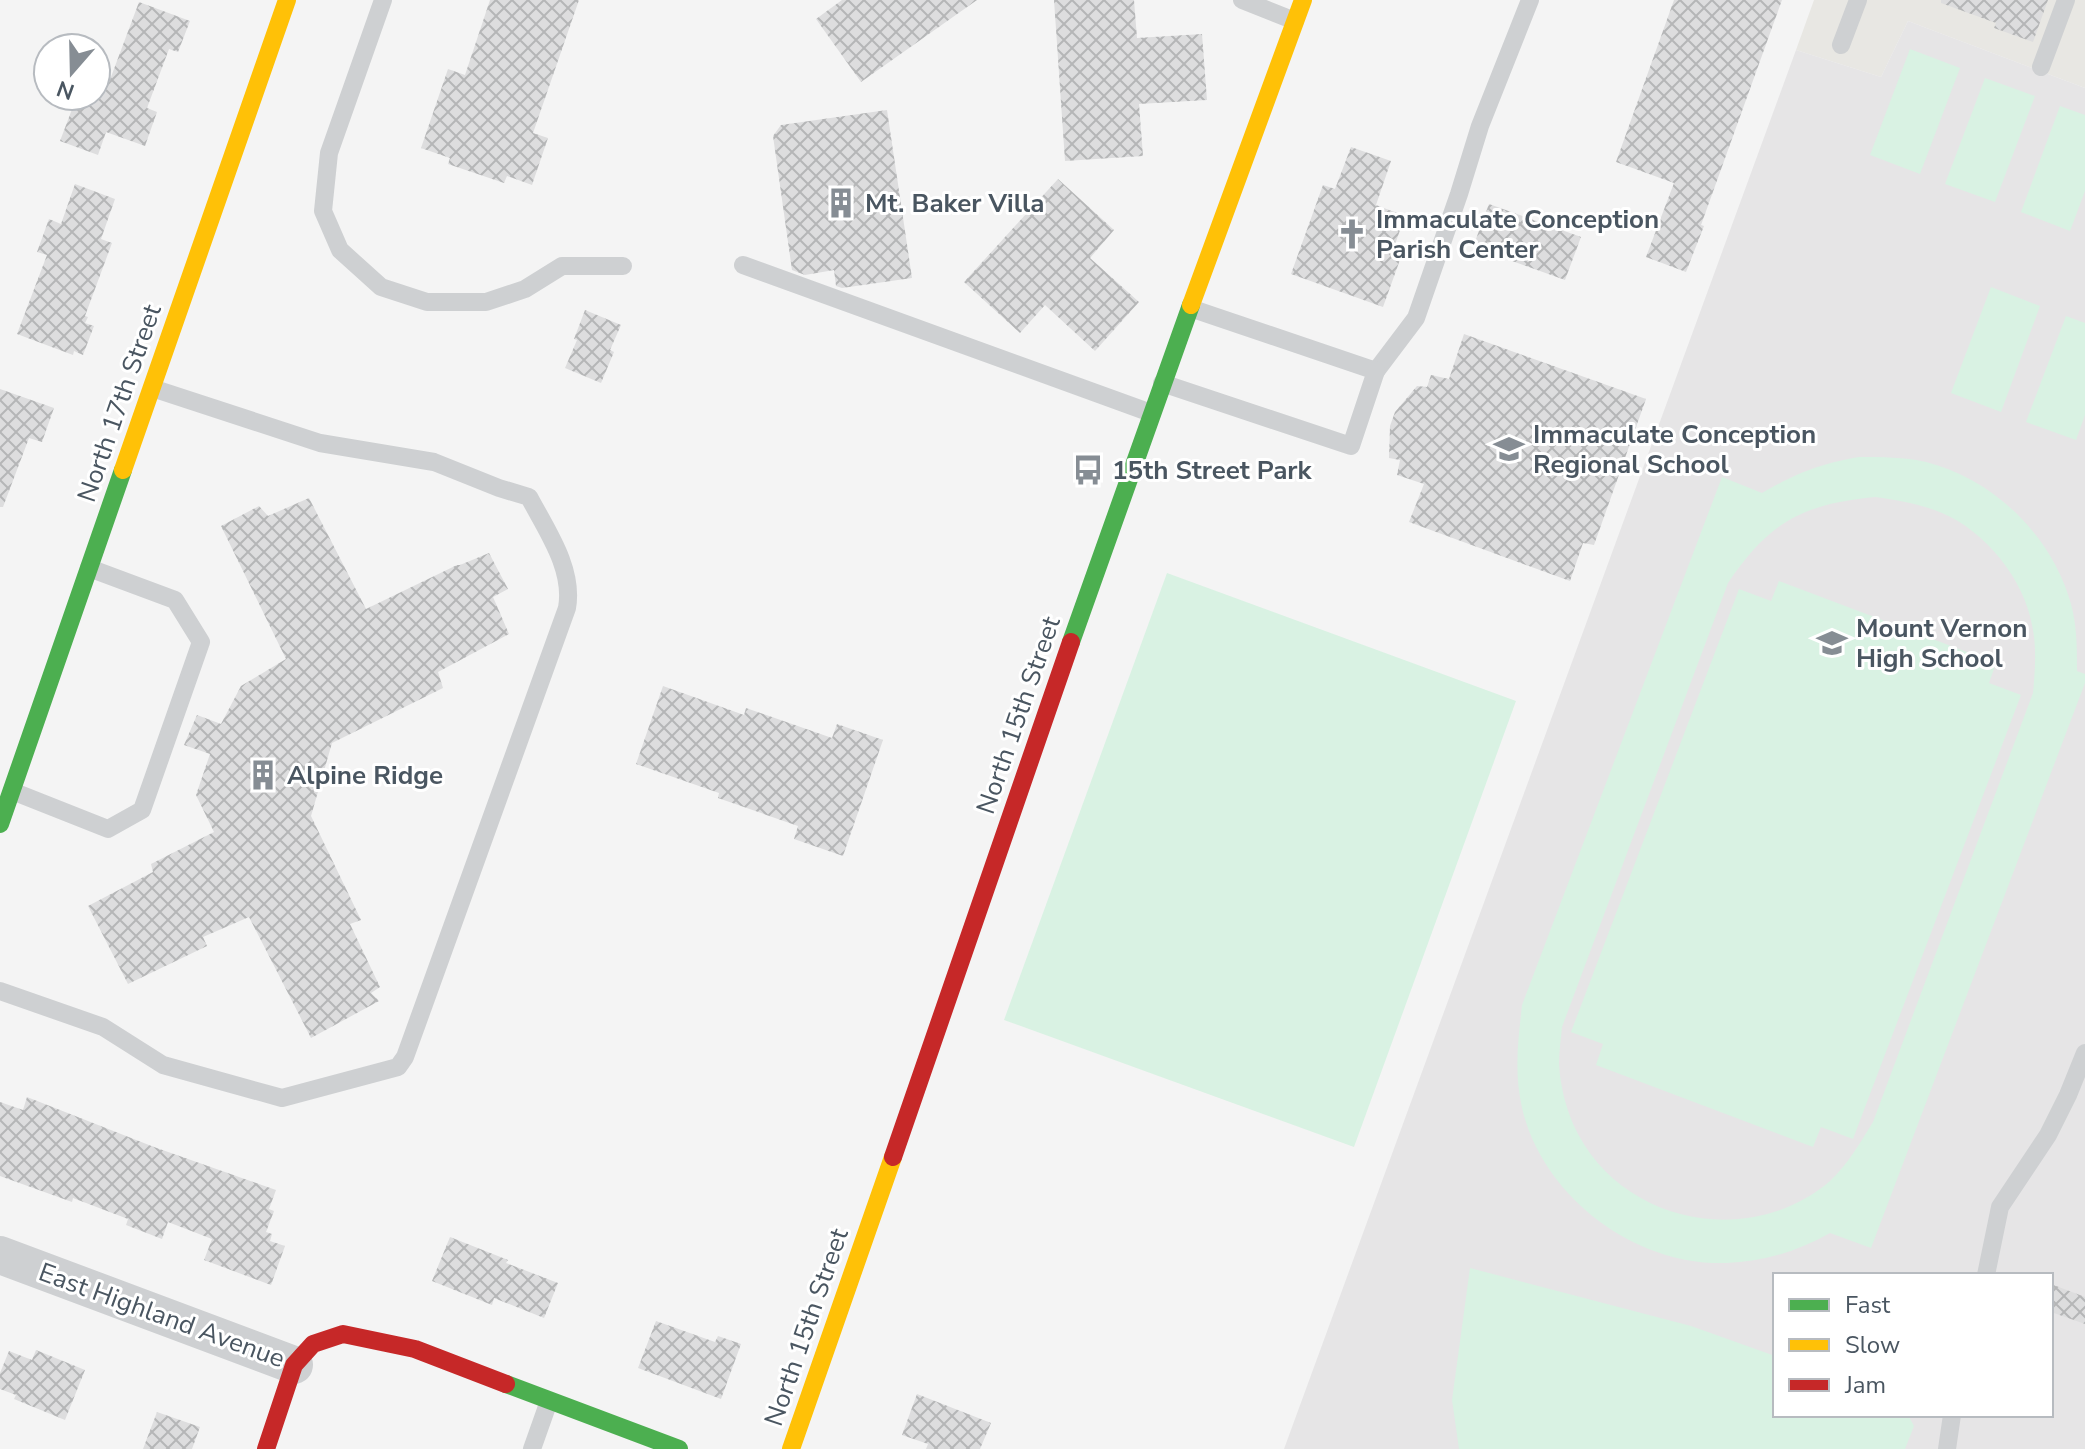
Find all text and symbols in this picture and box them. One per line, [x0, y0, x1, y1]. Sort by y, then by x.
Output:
north arrow [32, 32, 112, 112]
text: N [53, 73, 78, 107]
building icon: Mt. Baker Villa [824, 186, 858, 220]
place label: Mt. Baker Villa [865, 186, 1045, 221]
place label: Immaculate Conception Parish Center [1376, 202, 1659, 267]
church icon: Immaculate Conception Parish Center [1335, 217, 1369, 251]
street label: North 17th Street [69, 299, 170, 507]
place label: Immaculate Conception Regional School [1533, 417, 1816, 482]
school or university icon: Immaculate Conception Regional School [1492, 432, 1526, 466]
bus stop icon: 15th Street Park [1071, 453, 1105, 487]
place label: 15th Street Park [1112, 453, 1313, 488]
street label: North 15th Street [968, 611, 1069, 819]
place label: Mount Vernon High School [1856, 611, 2027, 676]
school or university icon: Mount Vernon High School [1815, 626, 1849, 660]
building icon: Alpine Ridge [246, 758, 280, 792]
place label: Alpine Ridge [287, 758, 443, 793]
street label: North 15th Street [756, 1223, 857, 1431]
street label: East Highland Avenue [34, 1255, 290, 1376]
legend [1773, 1273, 2053, 1417]
text: Fast [1845, 1289, 1891, 1321]
text: Slow [1845, 1329, 1900, 1361]
text: Jam [1844, 1369, 1886, 1401]

